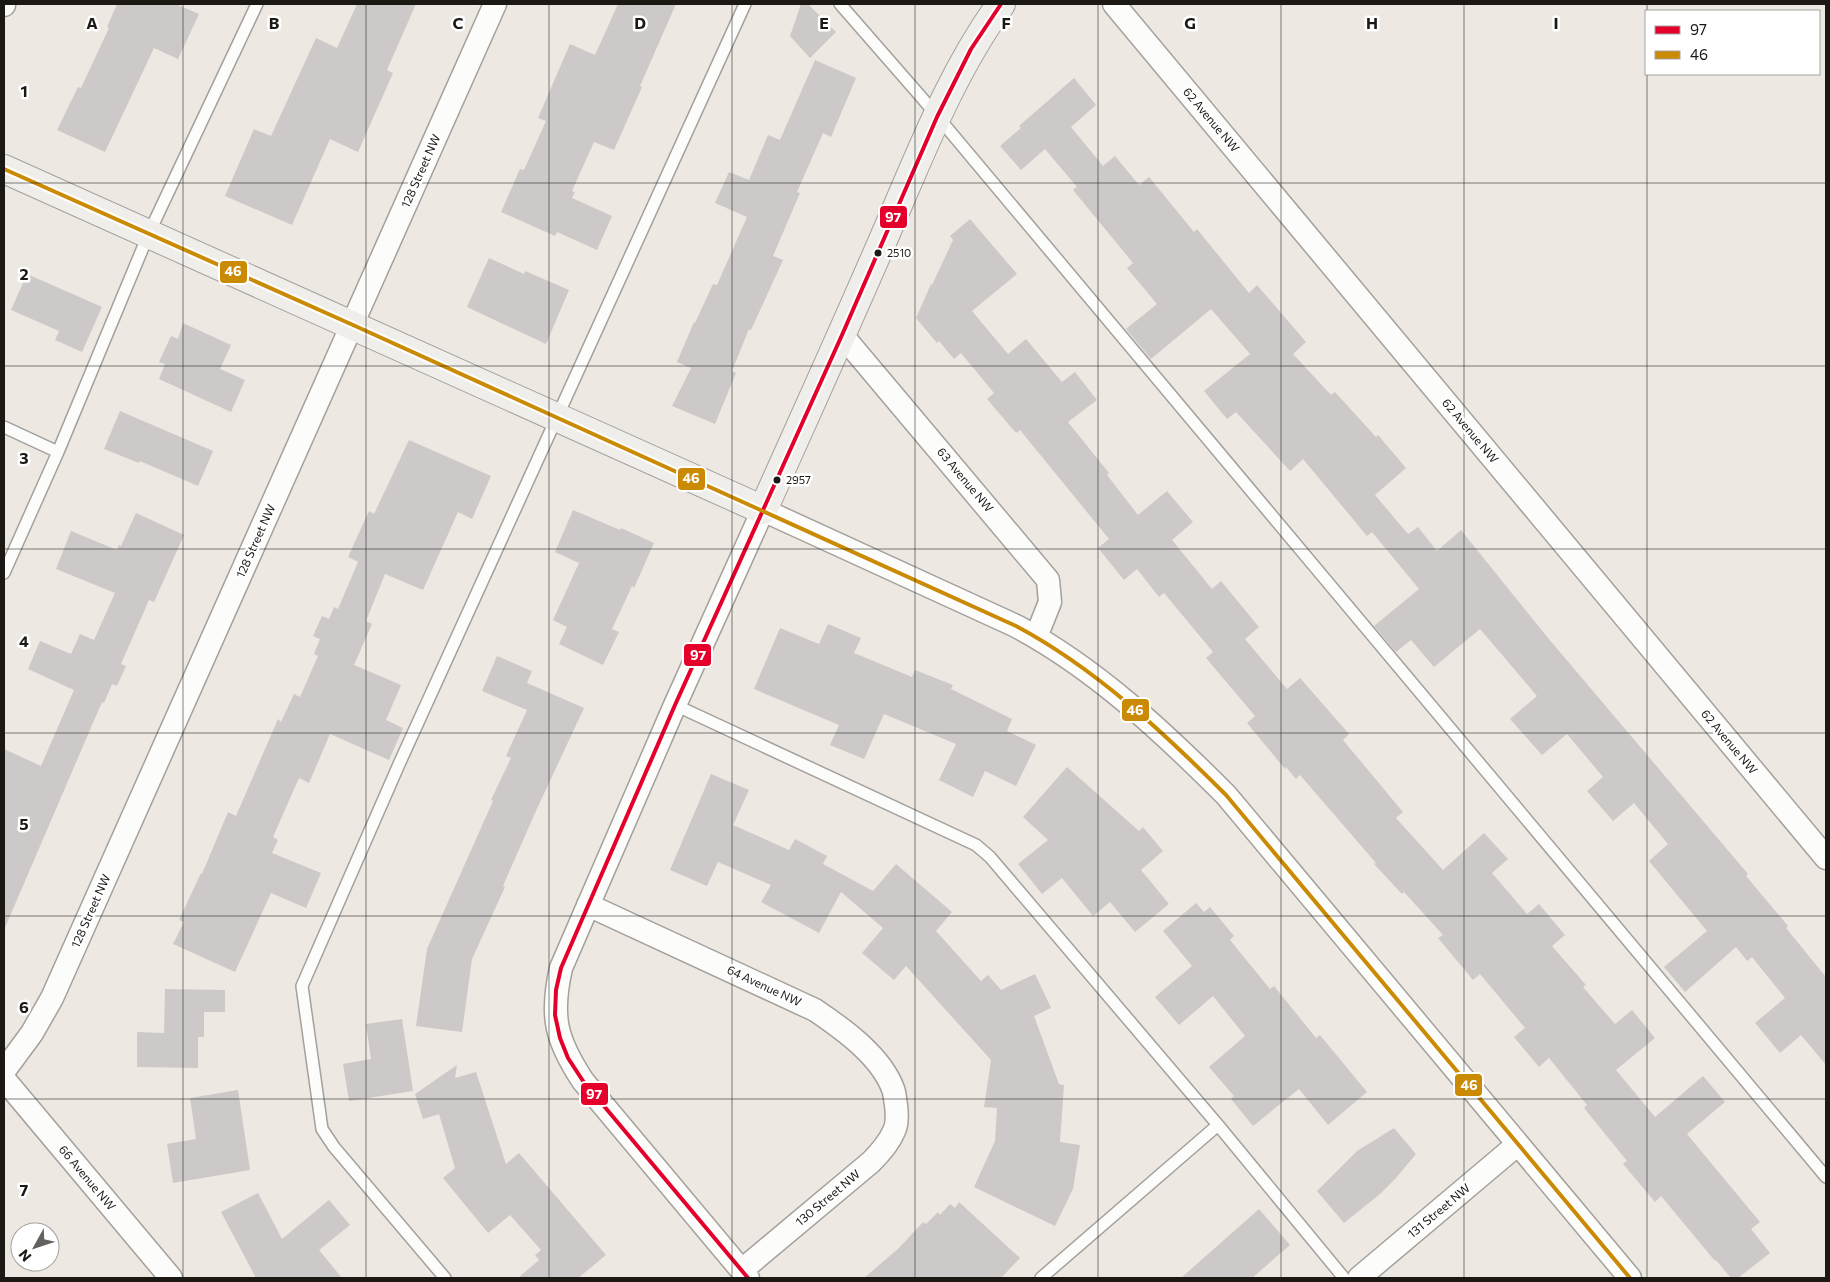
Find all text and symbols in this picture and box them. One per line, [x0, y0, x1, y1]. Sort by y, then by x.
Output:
legend [1645, 10, 1820, 75]
text: A [86, 13, 98, 32]
text: B [269, 13, 280, 32]
text: C [453, 13, 464, 32]
text: D [634, 13, 646, 32]
text: E [819, 13, 829, 32]
text: F [1001, 13, 1011, 32]
text: G [1184, 13, 1196, 32]
text: H [1366, 13, 1378, 32]
text: I [1553, 13, 1559, 32]
text: 97 [1690, 20, 1707, 38]
text: 46 [1690, 45, 1708, 63]
text: 1 [20, 81, 28, 100]
street label: 62 Avenue NW [1181, 84, 1243, 154]
street label: 128 Street NW [398, 132, 443, 209]
line badge: 97 [879, 205, 908, 229]
text: 97 [885, 208, 901, 225]
place label: 2510 [887, 246, 911, 259]
marker: 2510 [873, 248, 883, 258]
line badge: 46 [219, 260, 248, 284]
text: 46 [224, 262, 242, 279]
text: 2 [19, 264, 29, 283]
street label: 62 Avenue NW [1440, 395, 1502, 465]
street label: 63 Avenue NW [935, 444, 997, 514]
text: 3 [19, 448, 29, 467]
line badge: 46 [677, 467, 706, 491]
text: 46 [682, 469, 700, 486]
place label: 2957 [786, 473, 811, 486]
marker: 2957 [772, 475, 782, 485]
street label: 128 Street NW [233, 502, 278, 579]
text: 4 [19, 631, 29, 650]
line badge: 97 [683, 643, 712, 667]
text: 97 [690, 646, 706, 663]
line badge: 46 [1121, 698, 1150, 722]
text: 46 [1126, 701, 1144, 718]
street label: 62 Avenue NW [1699, 706, 1761, 776]
text: 5 [19, 814, 29, 833]
street label: 128 Street NW [68, 872, 113, 949]
street label: 64 Avenue NW [725, 962, 804, 1008]
text: 6 [19, 997, 29, 1016]
line badge: 46 [1454, 1073, 1483, 1097]
text: 46 [1460, 1076, 1478, 1093]
line badge: 97 [580, 1082, 609, 1106]
text: 97 [586, 1085, 602, 1102]
street label: 66 Avenue NW [57, 1142, 119, 1213]
street label: 130 Street NW [792, 1166, 862, 1228]
text: 7 [20, 1180, 29, 1199]
street label: 131 Street NW [1404, 1180, 1472, 1240]
north arrow [10, 1222, 60, 1272]
text: N [15, 1246, 35, 1265]

